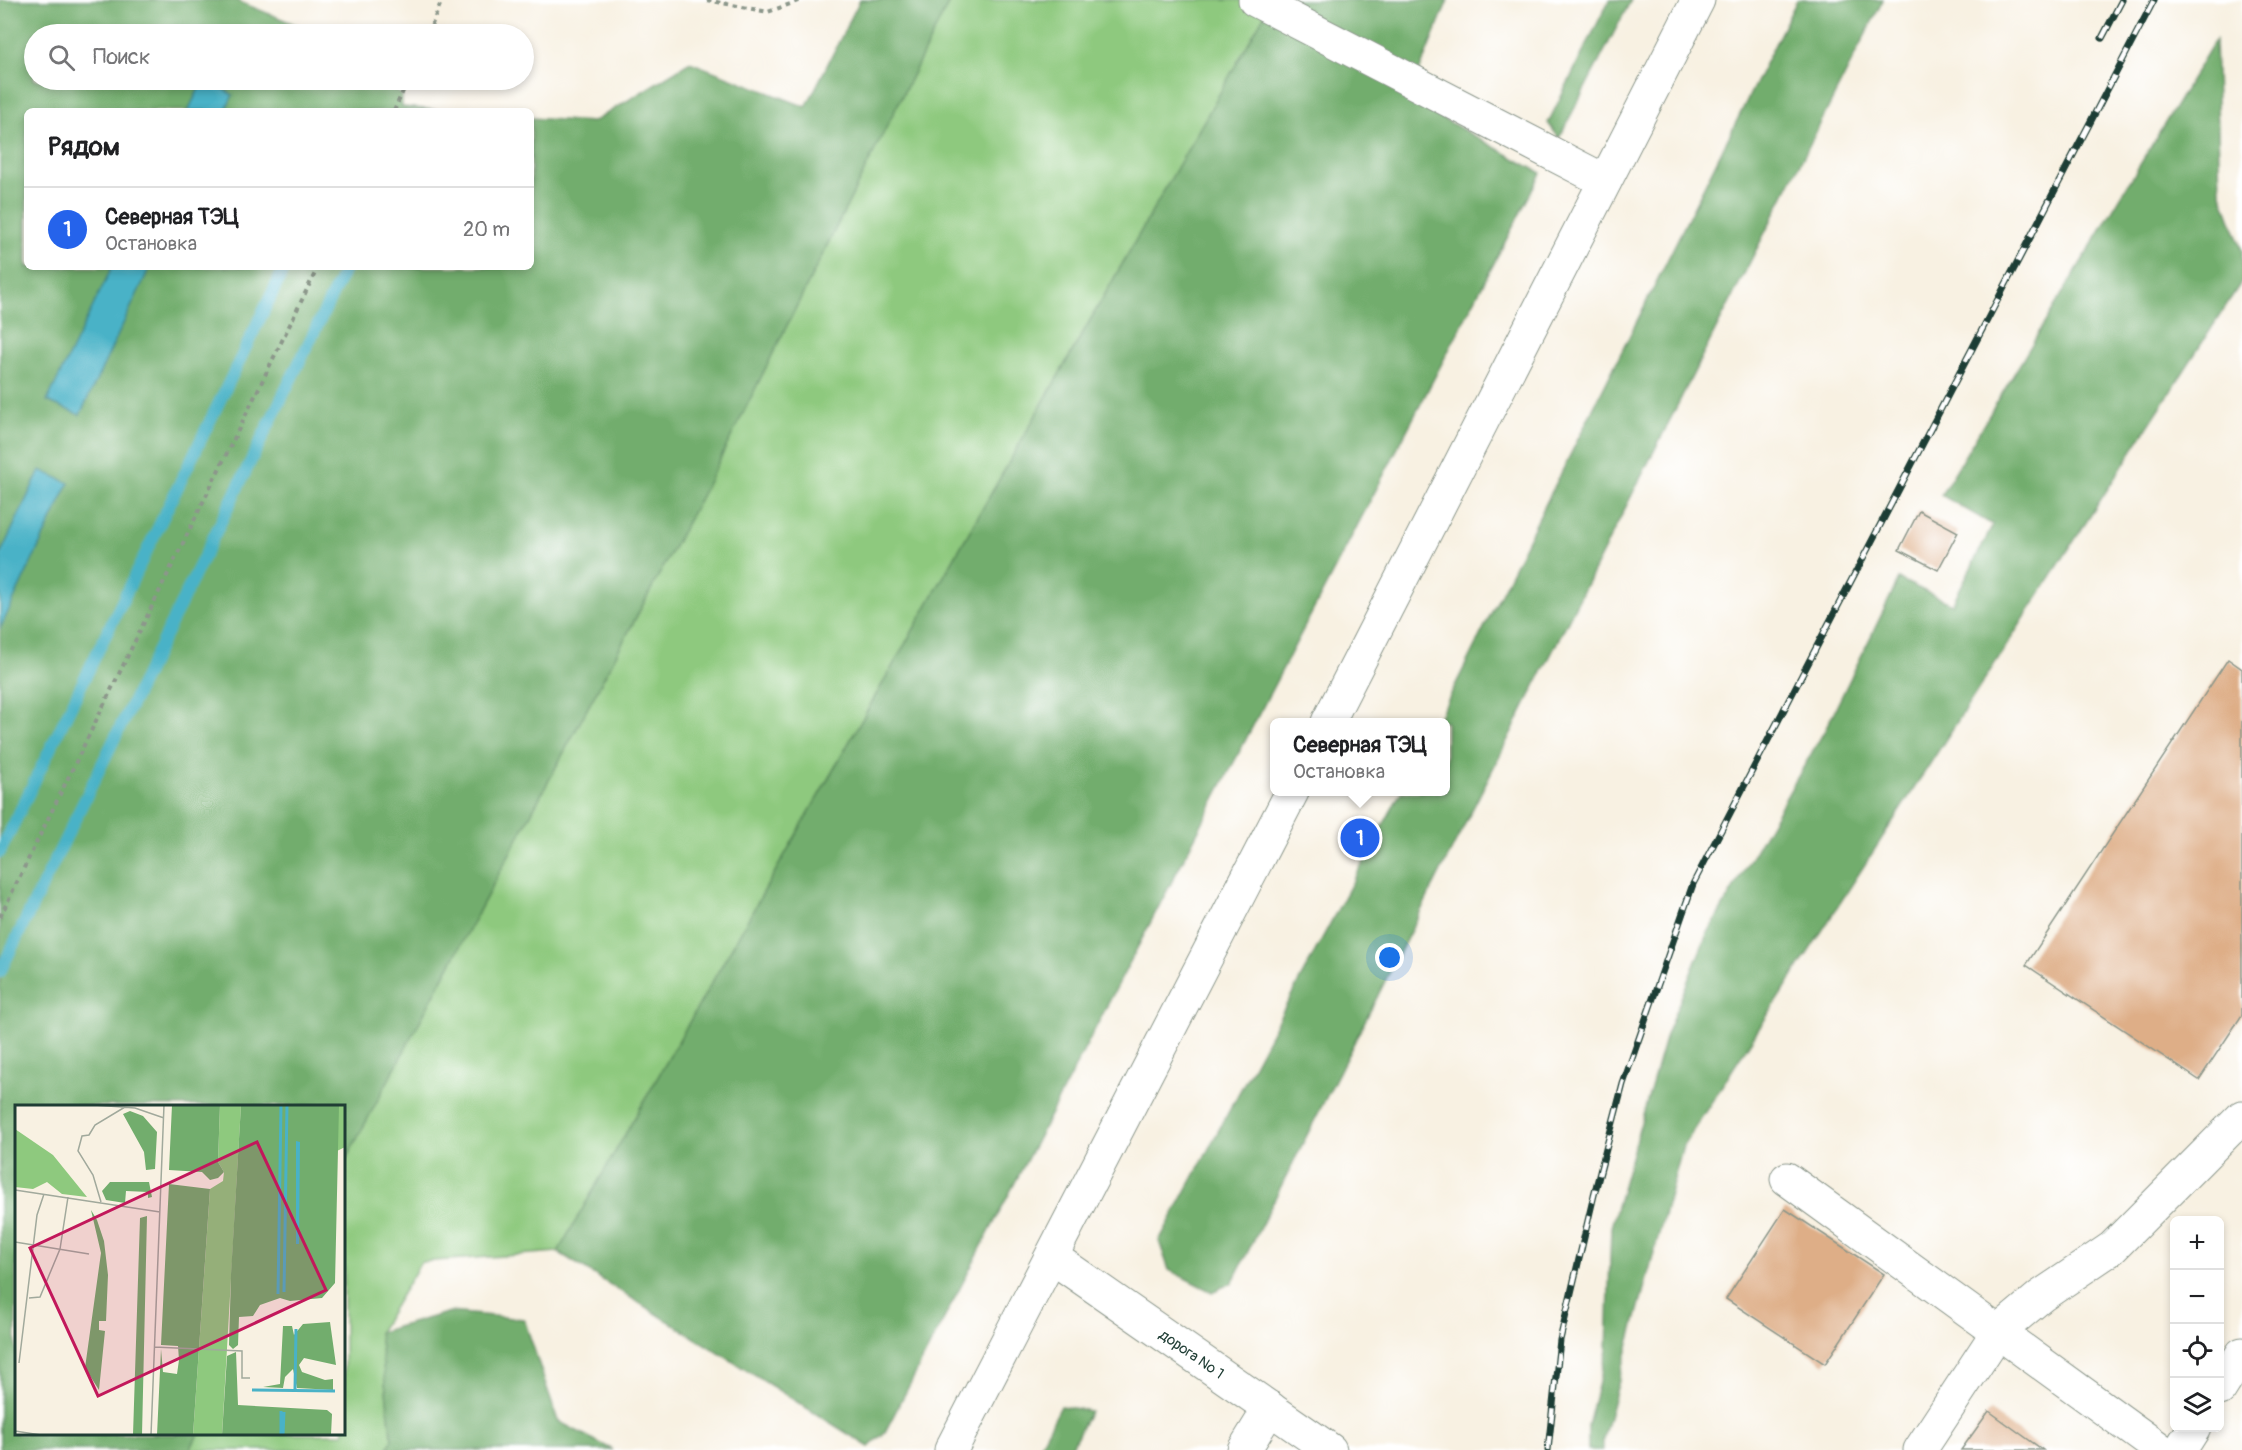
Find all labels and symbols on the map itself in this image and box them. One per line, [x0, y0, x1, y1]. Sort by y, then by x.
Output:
pin: 1 [1340, 816, 1380, 860]
your location [1375, 943, 1404, 972]
inset map [15, 1105, 345, 1435]
street label: дорога № 1 [1155, 1325, 1228, 1384]

